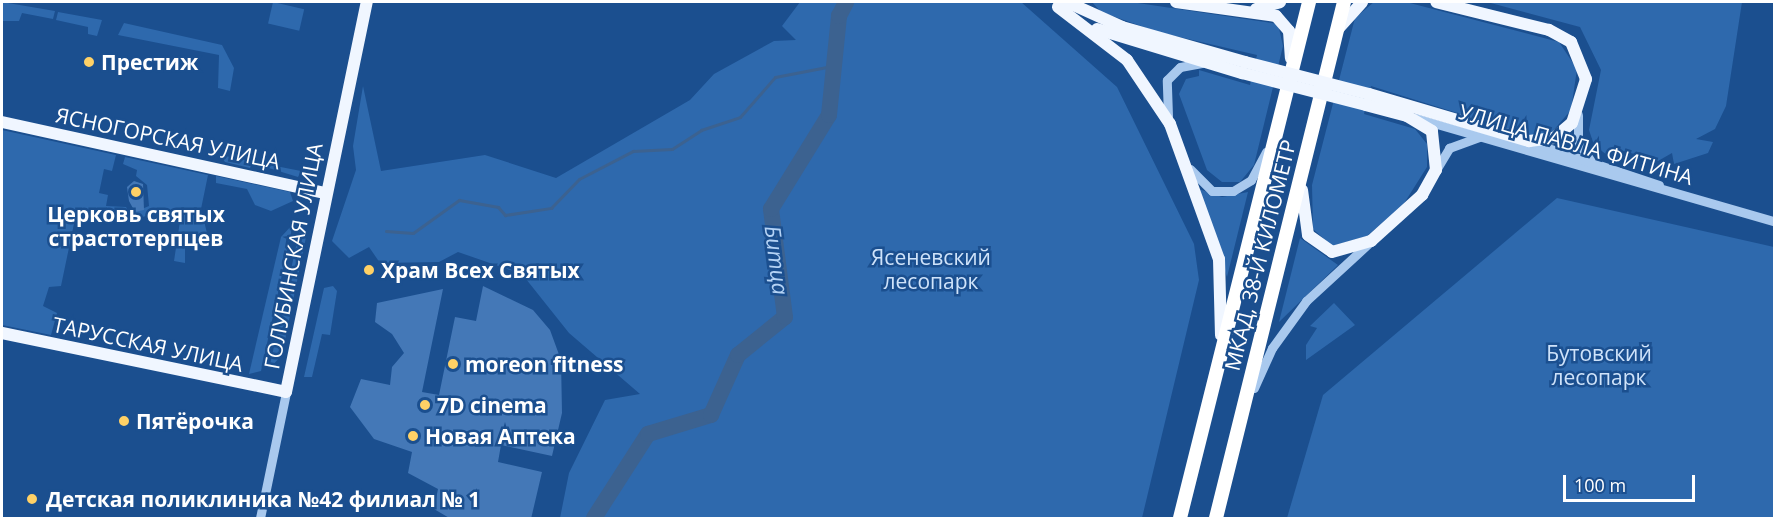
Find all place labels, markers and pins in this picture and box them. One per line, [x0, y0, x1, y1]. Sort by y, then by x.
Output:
place label: Престиж [101, 49, 198, 75]
marker: Престиж [82, 55, 96, 69]
marker: Церковь святых страстотерпцев [129, 185, 143, 199]
place label: Церковь святых страстотерпцев [47, 201, 225, 251]
place label: Храм Всех Святых [381, 257, 580, 283]
marker: Храм Всех Святых [362, 263, 376, 277]
place label: moreon fitness [465, 351, 624, 377]
marker: moreon fitness [446, 357, 460, 371]
place label: 7D cinema [437, 392, 547, 418]
marker: 7D cinema [418, 398, 432, 412]
place label: Пятёрочка [136, 408, 254, 434]
marker: Пятёрочка [117, 414, 131, 428]
place label: Новая Аптека [425, 423, 576, 449]
marker: Новая Аптека [406, 429, 420, 443]
place label: Детская поликлиника №42 филиал № 1 [46, 486, 480, 512]
marker: Детская поликлиника №42 филиал № 1 [23, 490, 41, 508]

